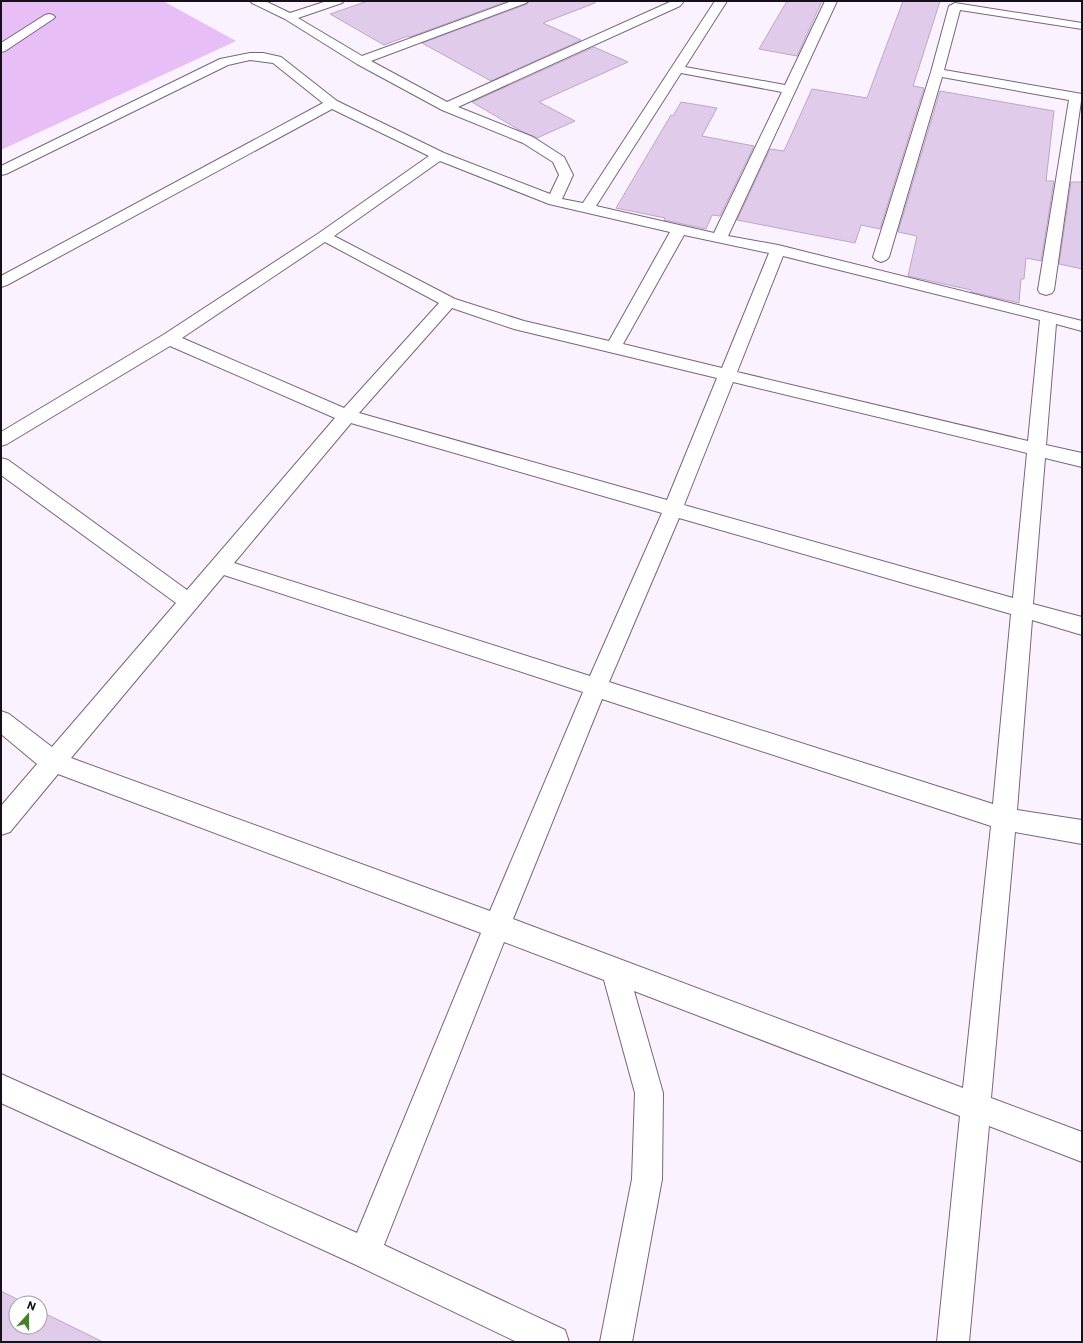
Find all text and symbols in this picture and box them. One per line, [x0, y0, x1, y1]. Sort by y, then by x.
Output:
north arrow [8, 1295, 48, 1335]
text: N [26, 1298, 38, 1313]

